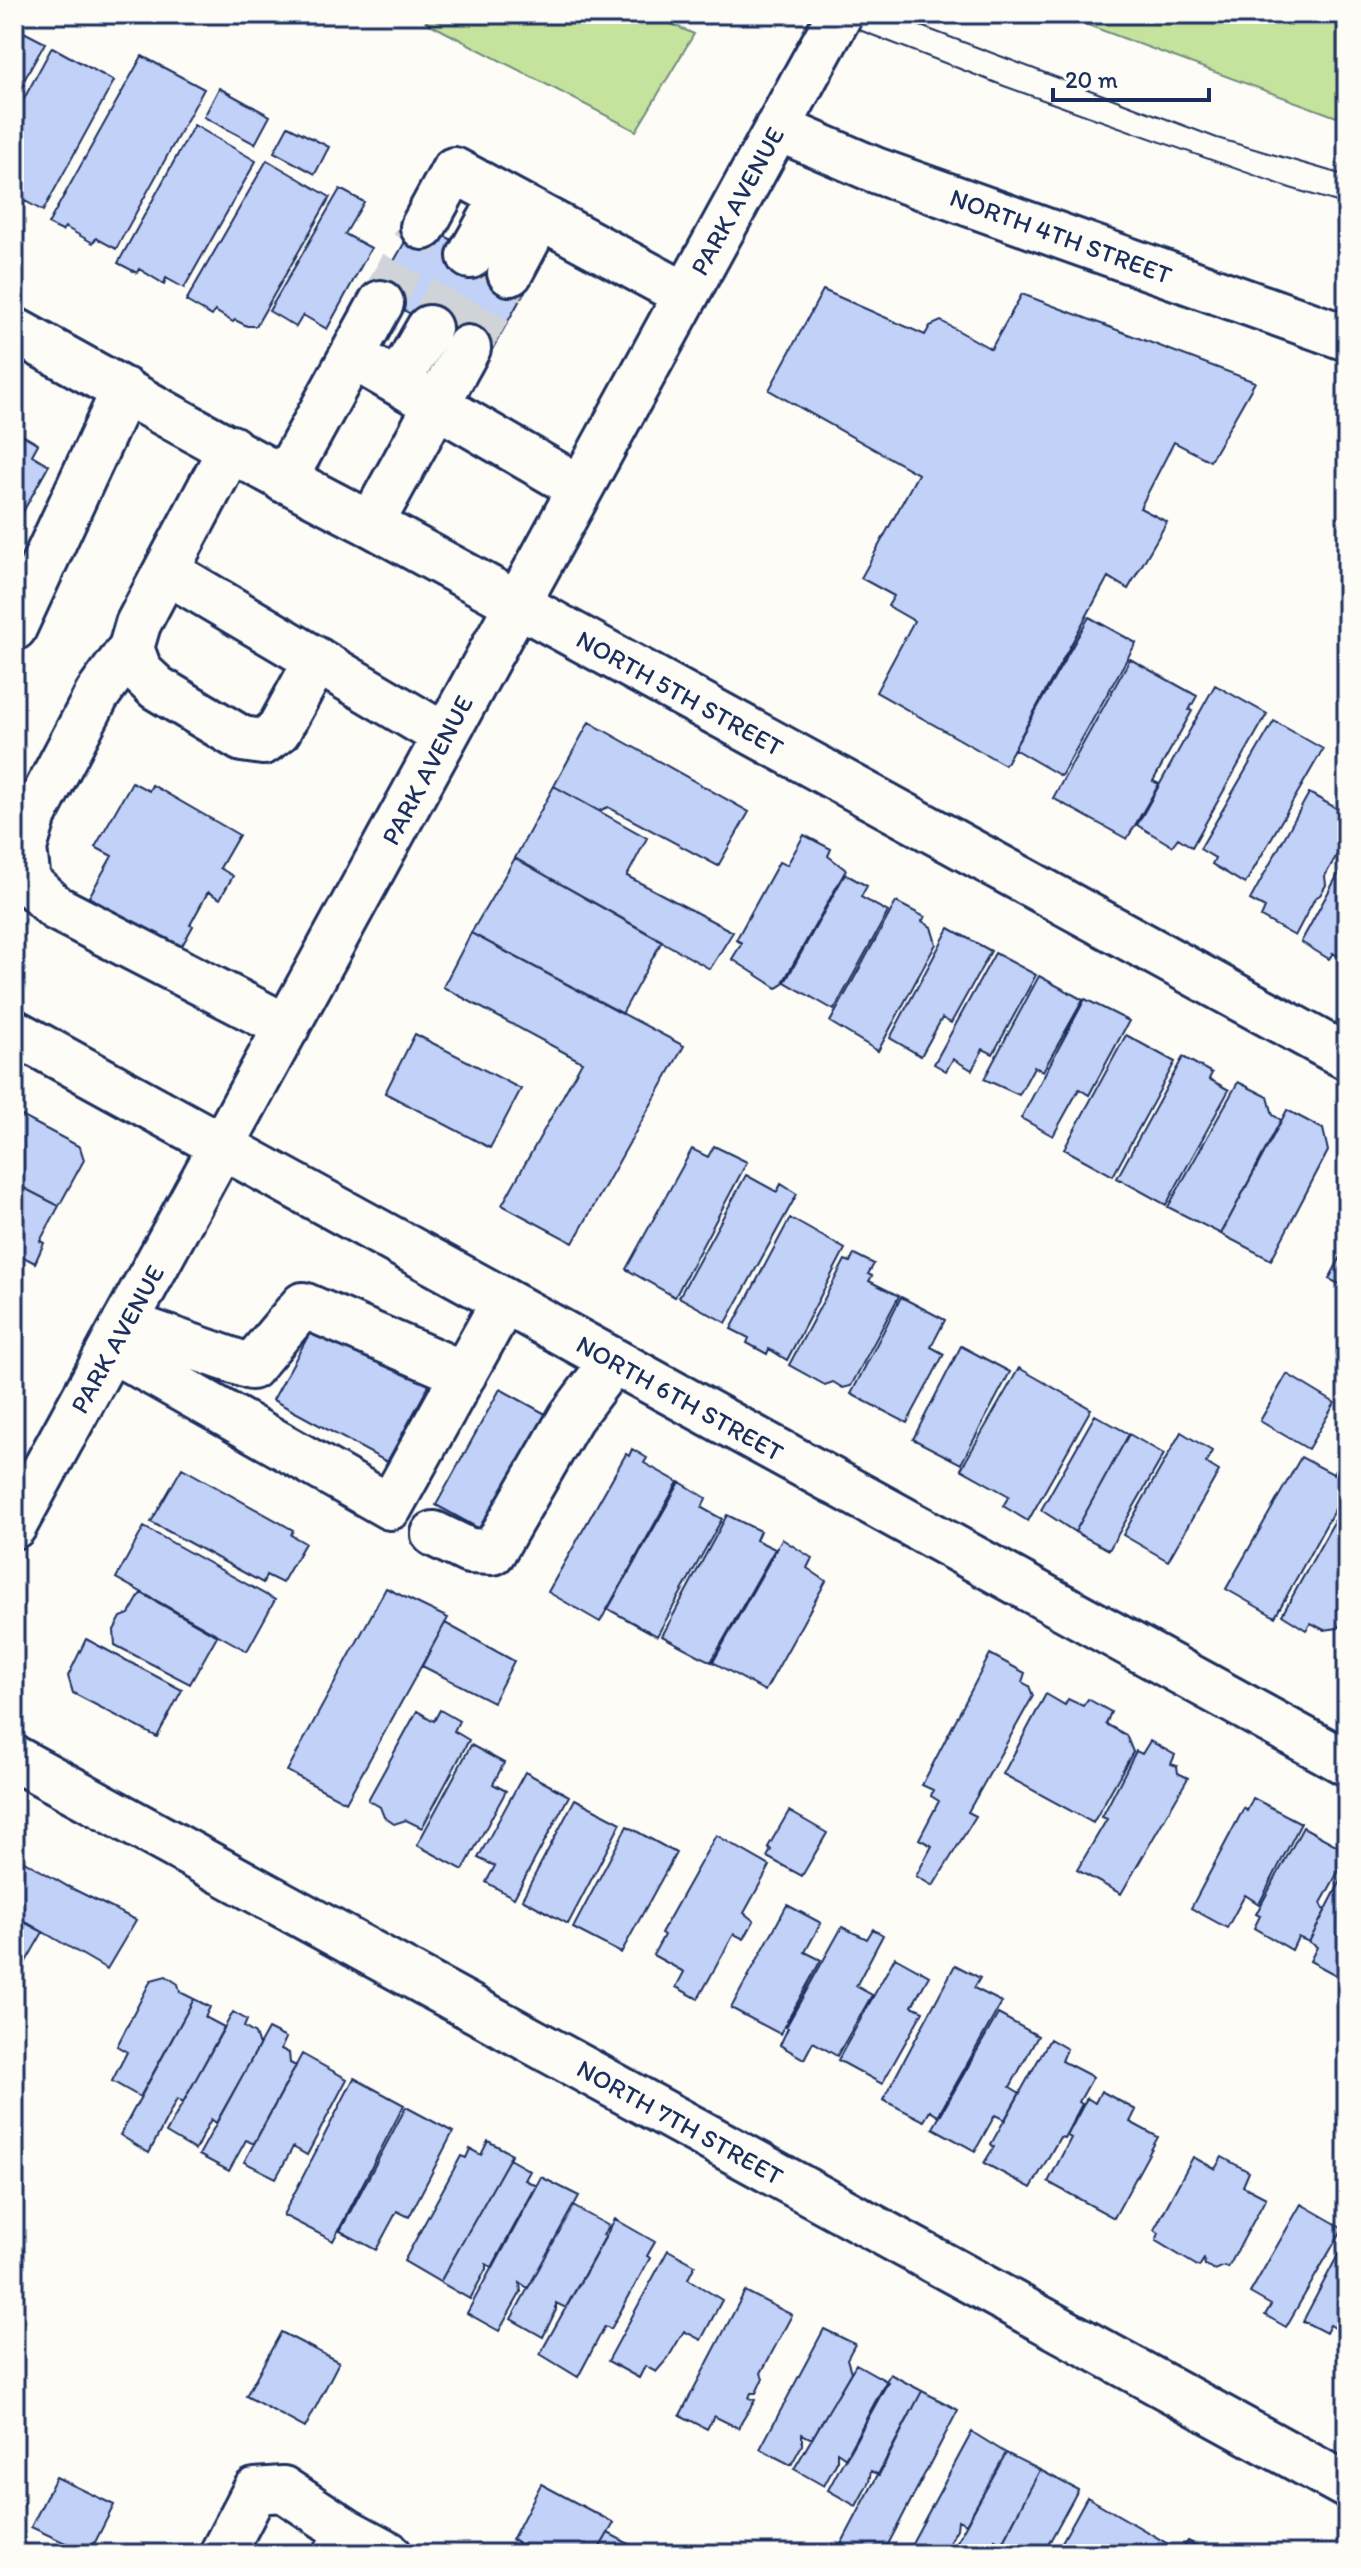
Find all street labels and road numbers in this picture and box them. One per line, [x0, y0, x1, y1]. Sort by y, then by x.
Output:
street label: PARK AVENUE [683, 121, 791, 281]
street label: NORTH 4TH STREET [946, 181, 1177, 291]
street label: NORTH 5TH STREET [571, 623, 789, 763]
street label: PARK AVENUE [374, 690, 480, 850]
street label: PARK AVENUE [63, 1259, 171, 1419]
street label: NORTH 6TH STREET [571, 1328, 790, 1468]
street label: NORTH 7TH STREET [571, 2052, 789, 2192]

